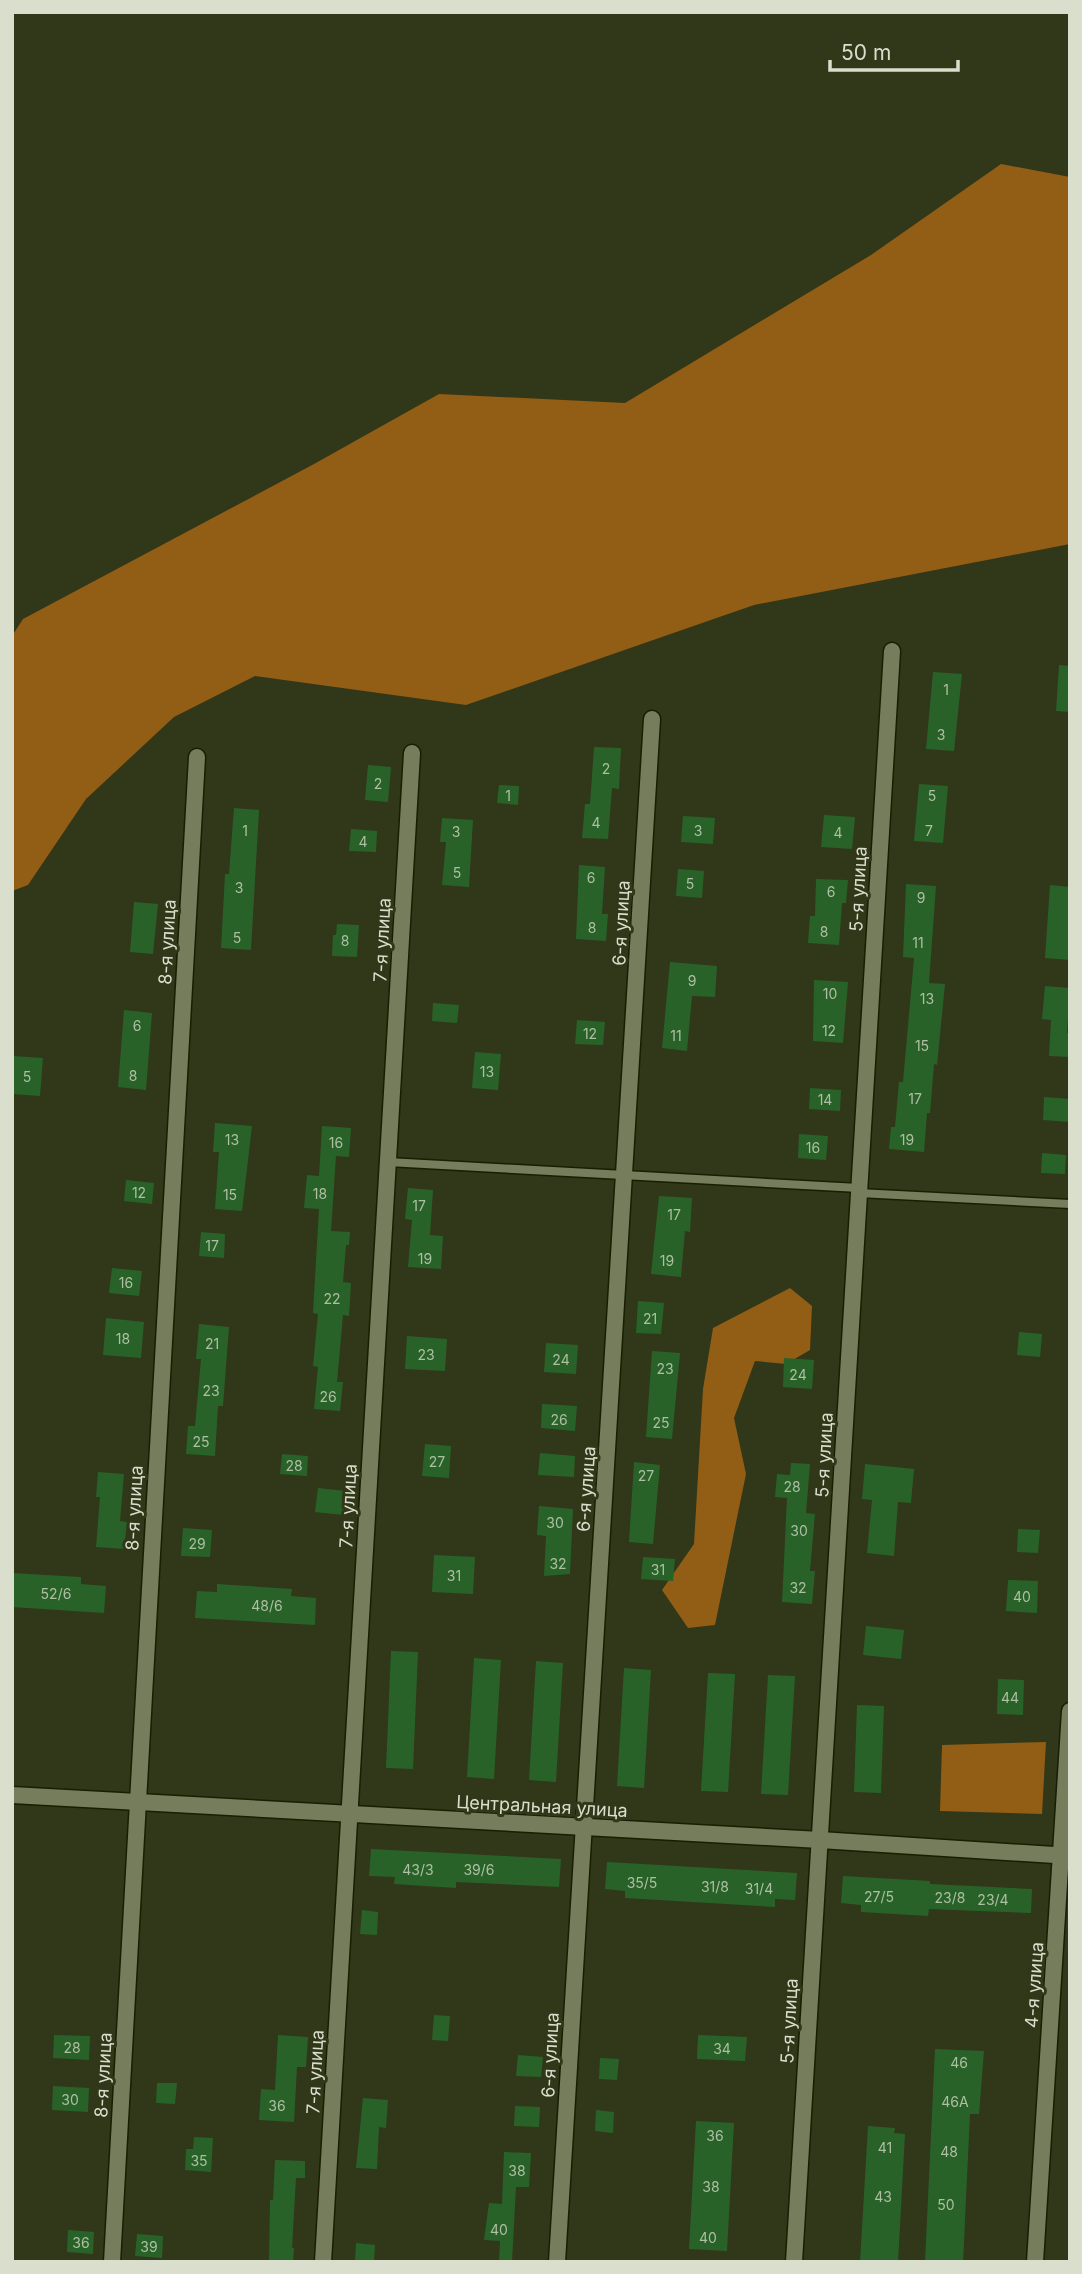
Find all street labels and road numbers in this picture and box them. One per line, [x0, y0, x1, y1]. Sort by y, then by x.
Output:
street label: 5-я улица [845, 846, 871, 932]
street label: 6-я улица [608, 880, 634, 966]
street label: 7-я улица [369, 897, 395, 983]
street label: 8-я улица [154, 899, 180, 985]
street label: 5-я улица [811, 1412, 837, 1498]
street label: 6-я улица [573, 1446, 599, 1532]
street label: 7-я улица [335, 1463, 361, 1549]
street label: 8-я улица [121, 1465, 147, 1551]
street label: Центральная улица [456, 1791, 628, 1821]
street label: 4-я улица [1021, 1941, 1047, 2029]
street label: 5-я улица [776, 1978, 802, 2064]
street label: 6-я улица [537, 2012, 563, 2098]
street label: 7-я улица [302, 2029, 328, 2115]
street label: 8-я улица [90, 2032, 116, 2118]

